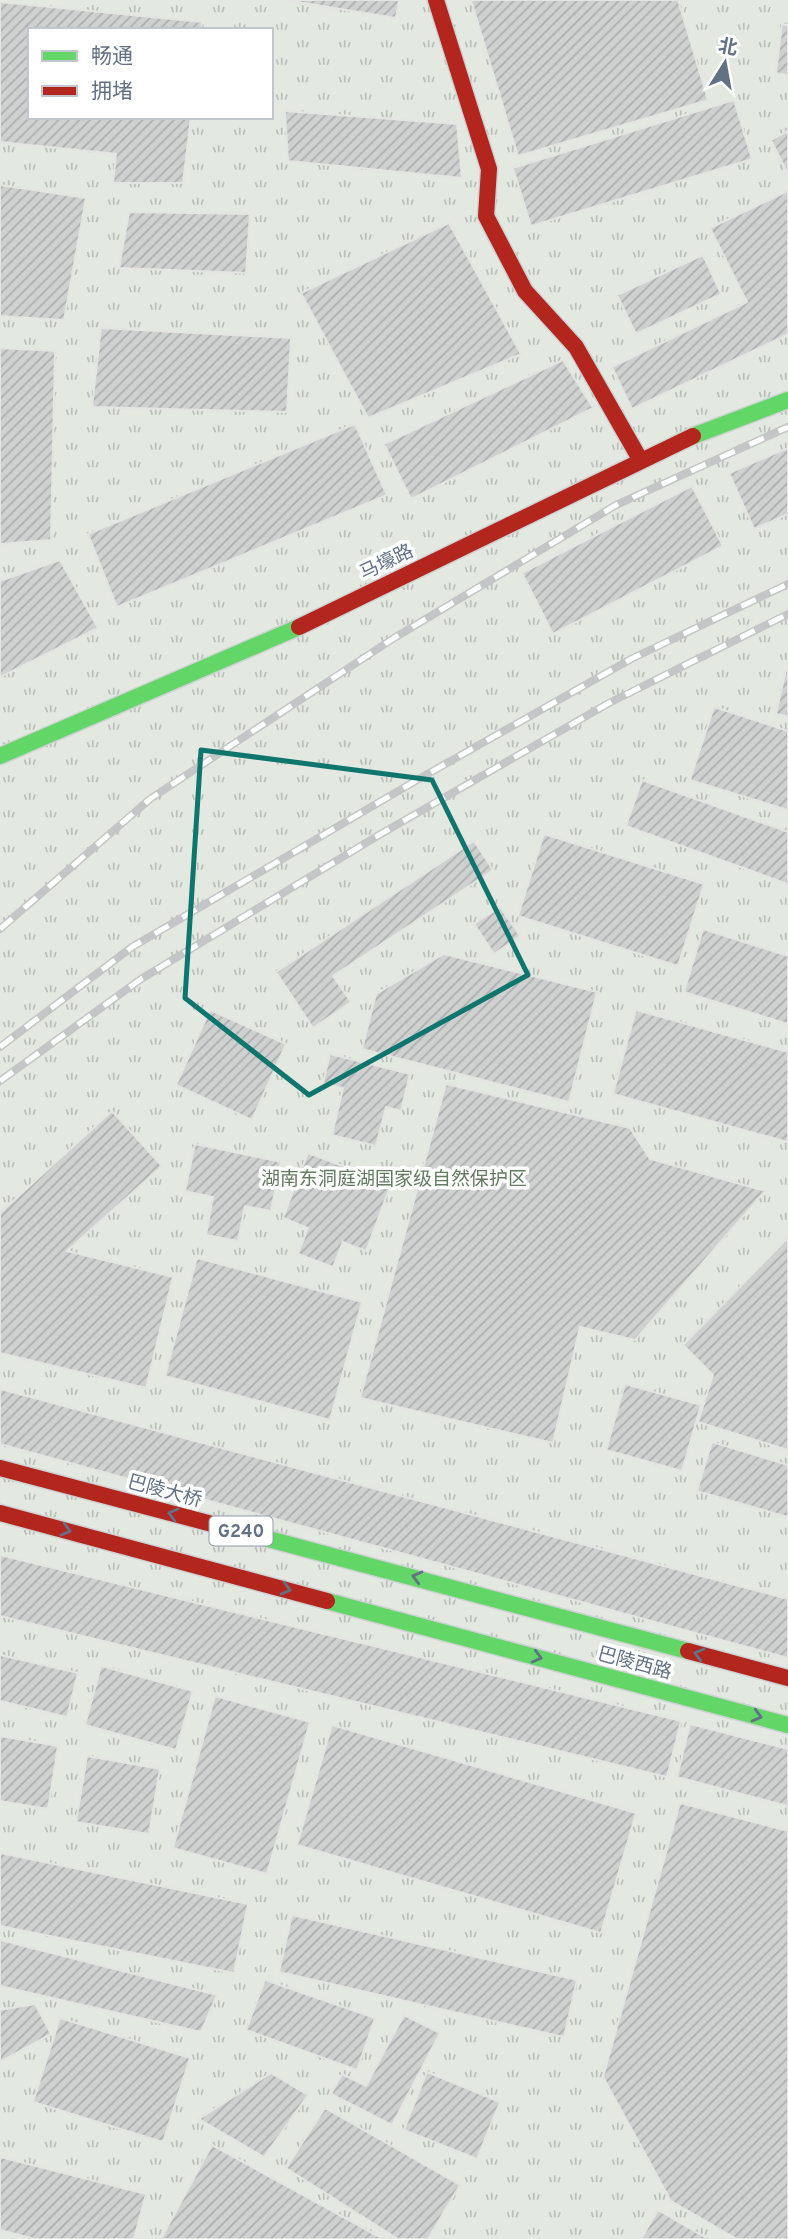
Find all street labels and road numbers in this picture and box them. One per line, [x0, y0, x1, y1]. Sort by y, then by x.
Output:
street label: 马壕路 [356, 540, 418, 586]
street label: 巴陵大桥 [125, 1471, 204, 1513]
road number: G240 [210, 1516, 272, 1546]
street label: 巴陵西路 [595, 1643, 674, 1685]

